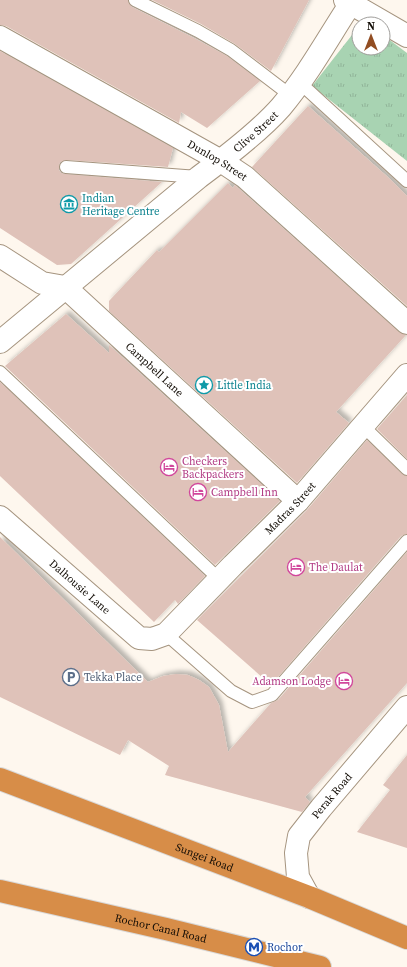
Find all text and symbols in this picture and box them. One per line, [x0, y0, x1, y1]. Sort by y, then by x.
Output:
north arrow [351, 16, 391, 56]
text: N [367, 19, 375, 34]
street label: Clive Street [230, 107, 281, 156]
street label: Dunlop Street [185, 136, 251, 184]
place label: Indian Heritage Centre [82, 191, 160, 219]
museum icon: Indian Heritage Centre [59, 194, 79, 214]
street label: Campbell Lane [122, 339, 187, 400]
place icon: Little India [194, 375, 214, 395]
place label: Little India [217, 378, 272, 393]
place label: Checkers Backpackers [182, 454, 244, 482]
hotel icon: Checkers Backpackers [159, 457, 179, 477]
street label: Madras Street [261, 478, 319, 537]
hotel icon: Campbell Inn [188, 482, 208, 502]
place label: Campbell Inn [211, 485, 278, 500]
street label: Dalhousie Lane [46, 556, 114, 618]
hotel icon: The Daulat [286, 557, 306, 577]
place label: The Daulat [309, 560, 363, 575]
parking icon: Tekka Place [61, 667, 81, 687]
place label: Tekka Place [84, 670, 142, 685]
hotel icon: Adamson Lodge [334, 671, 354, 691]
place label: Adamson Lodge [252, 674, 331, 689]
street label: Perak Road [308, 769, 356, 822]
street label: Sungei Road [174, 839, 236, 875]
street label: Rochor Canal Road [113, 910, 209, 946]
metro station icon: Rochor [244, 937, 264, 957]
place label: Rochor [267, 940, 303, 955]

